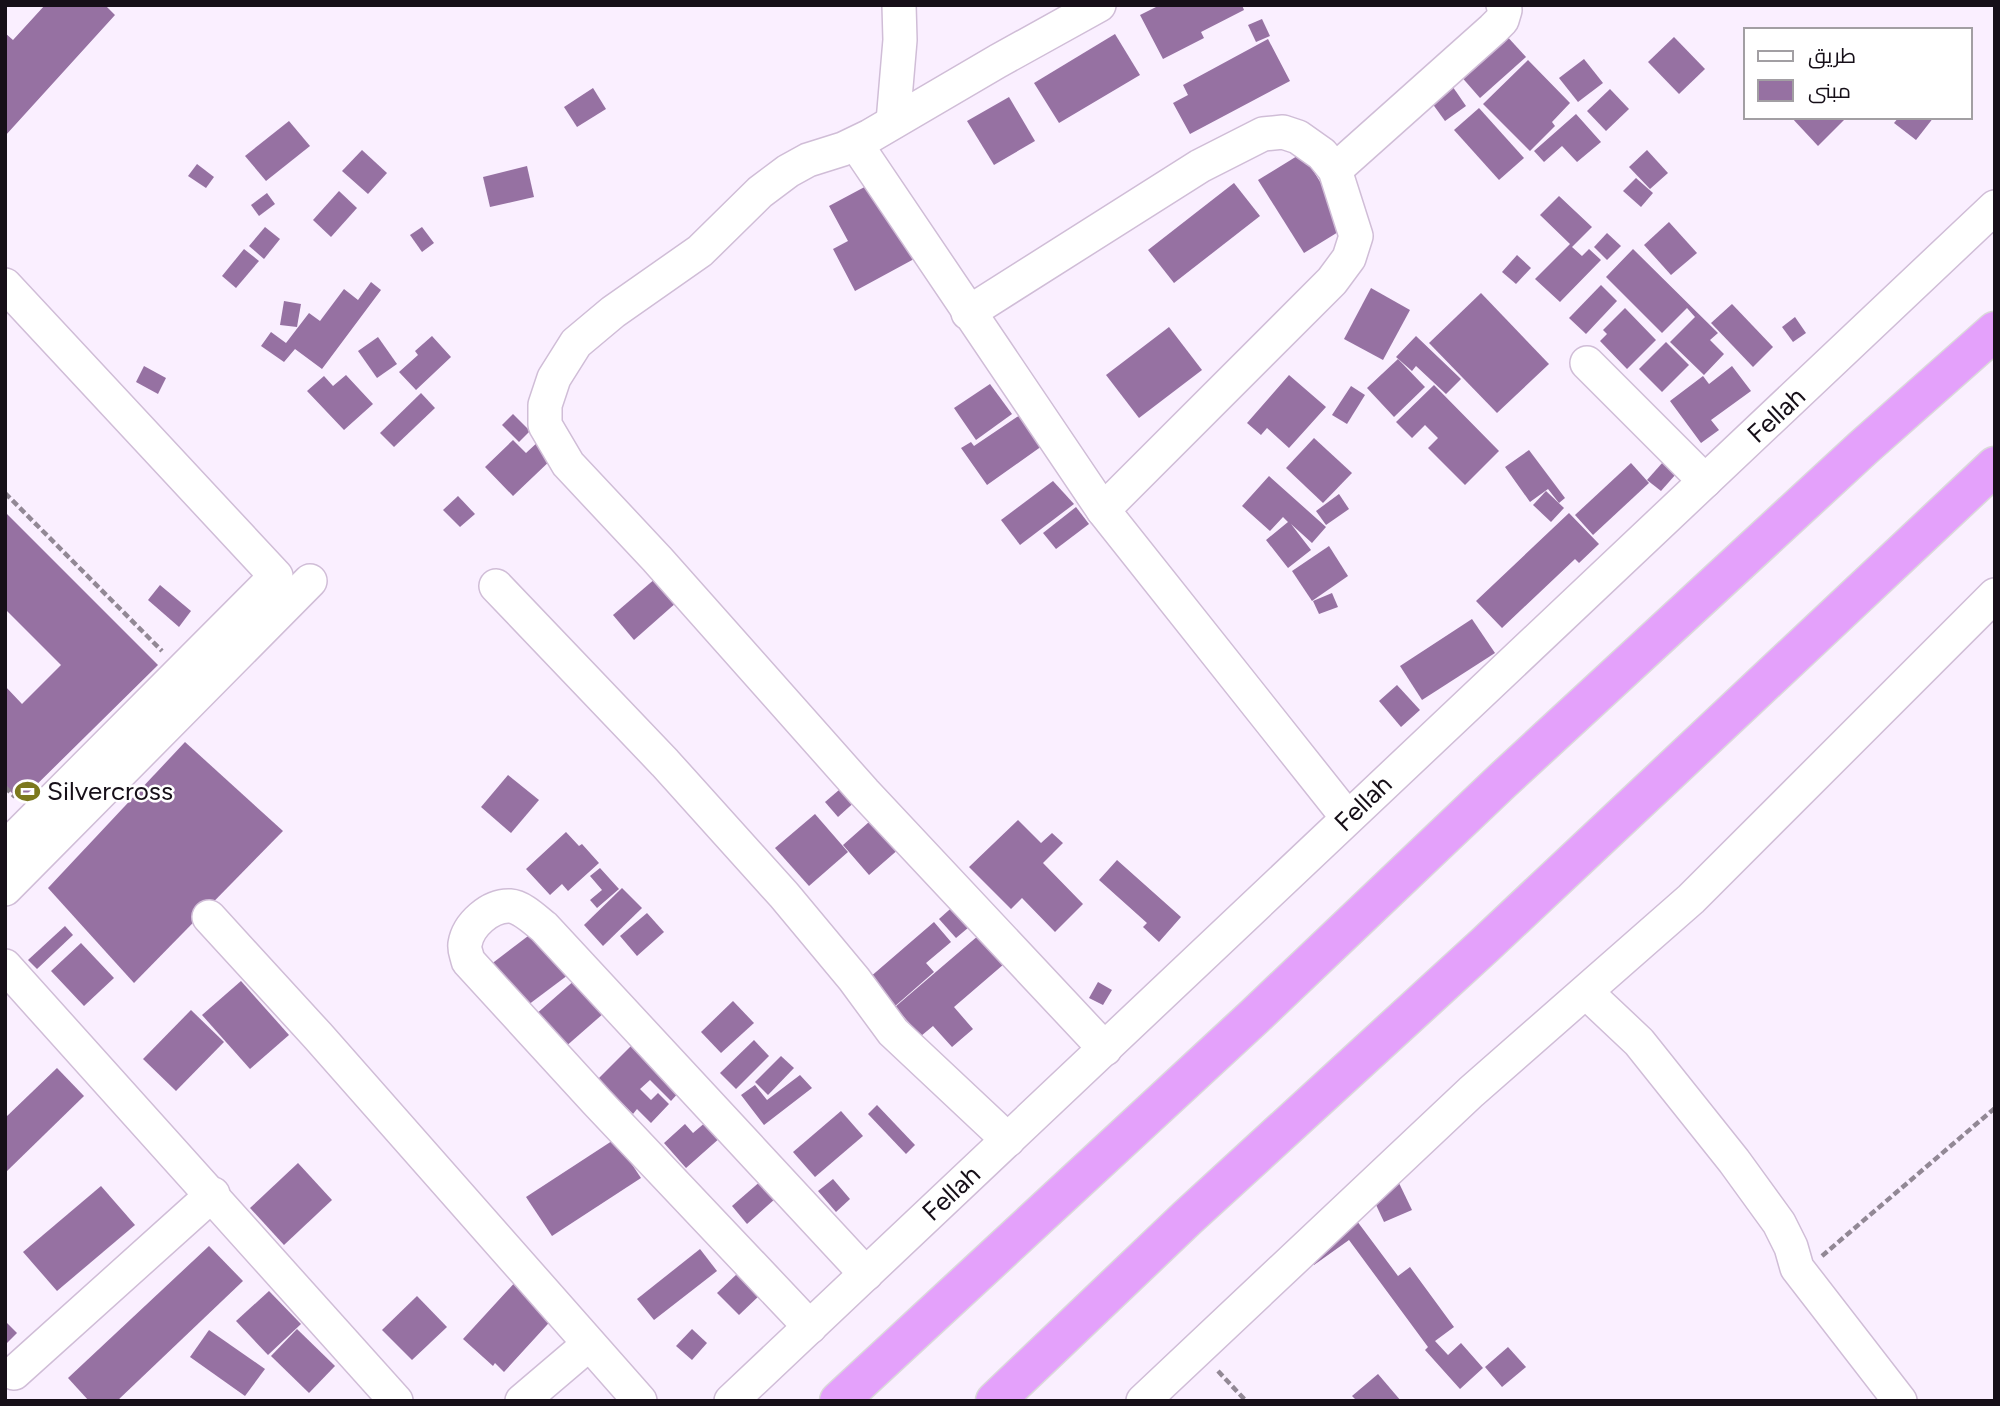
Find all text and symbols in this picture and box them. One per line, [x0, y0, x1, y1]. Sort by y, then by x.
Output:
legend [1744, 28, 1972, 119]
text: طريق [1808, 43, 1856, 69]
text: مبنى [1808, 78, 1851, 104]
street label: Fellah [1740, 380, 1812, 450]
street label: Fellah [1328, 768, 1398, 838]
place label: Silvercross [47, 775, 173, 807]
sports icon: Silvercross [13, 777, 41, 805]
street label: Fellah [915, 1158, 987, 1228]

